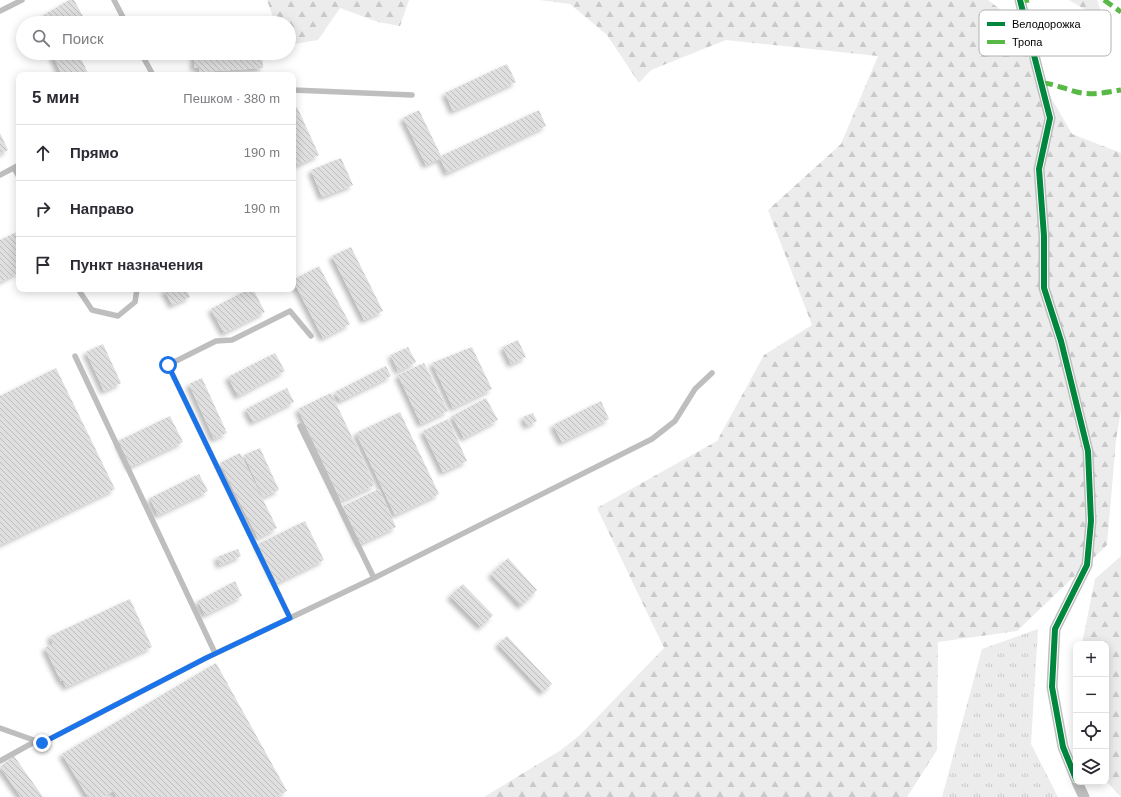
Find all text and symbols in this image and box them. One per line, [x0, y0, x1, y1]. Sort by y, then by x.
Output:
legend [979, 10, 1111, 56]
search box [16, 16, 296, 60]
text: Велодорожка [1012, 18, 1082, 30]
icon: search [30, 27, 52, 49]
text: Поиск [62, 30, 104, 47]
text: Тропа [1012, 36, 1043, 48]
text: 5 мин [32, 88, 79, 107]
text: Пешком · 380 m [183, 91, 280, 106]
icon: ahead [32, 142, 54, 164]
text: Прямо [70, 144, 119, 161]
text: 190 m [244, 145, 280, 160]
icon: right [32, 198, 54, 220]
text: Направо [70, 200, 134, 217]
text: 190 m [244, 201, 280, 216]
icon: arrive [32, 254, 54, 276]
text: Пункт назначения [70, 256, 203, 273]
route start [159, 356, 177, 374]
map controls [1073, 641, 1109, 785]
button: + [1073, 641, 1109, 677]
button: − [1073, 677, 1109, 713]
button: locate [1073, 713, 1109, 749]
route end [33, 734, 51, 752]
button: layers [1073, 749, 1109, 785]

